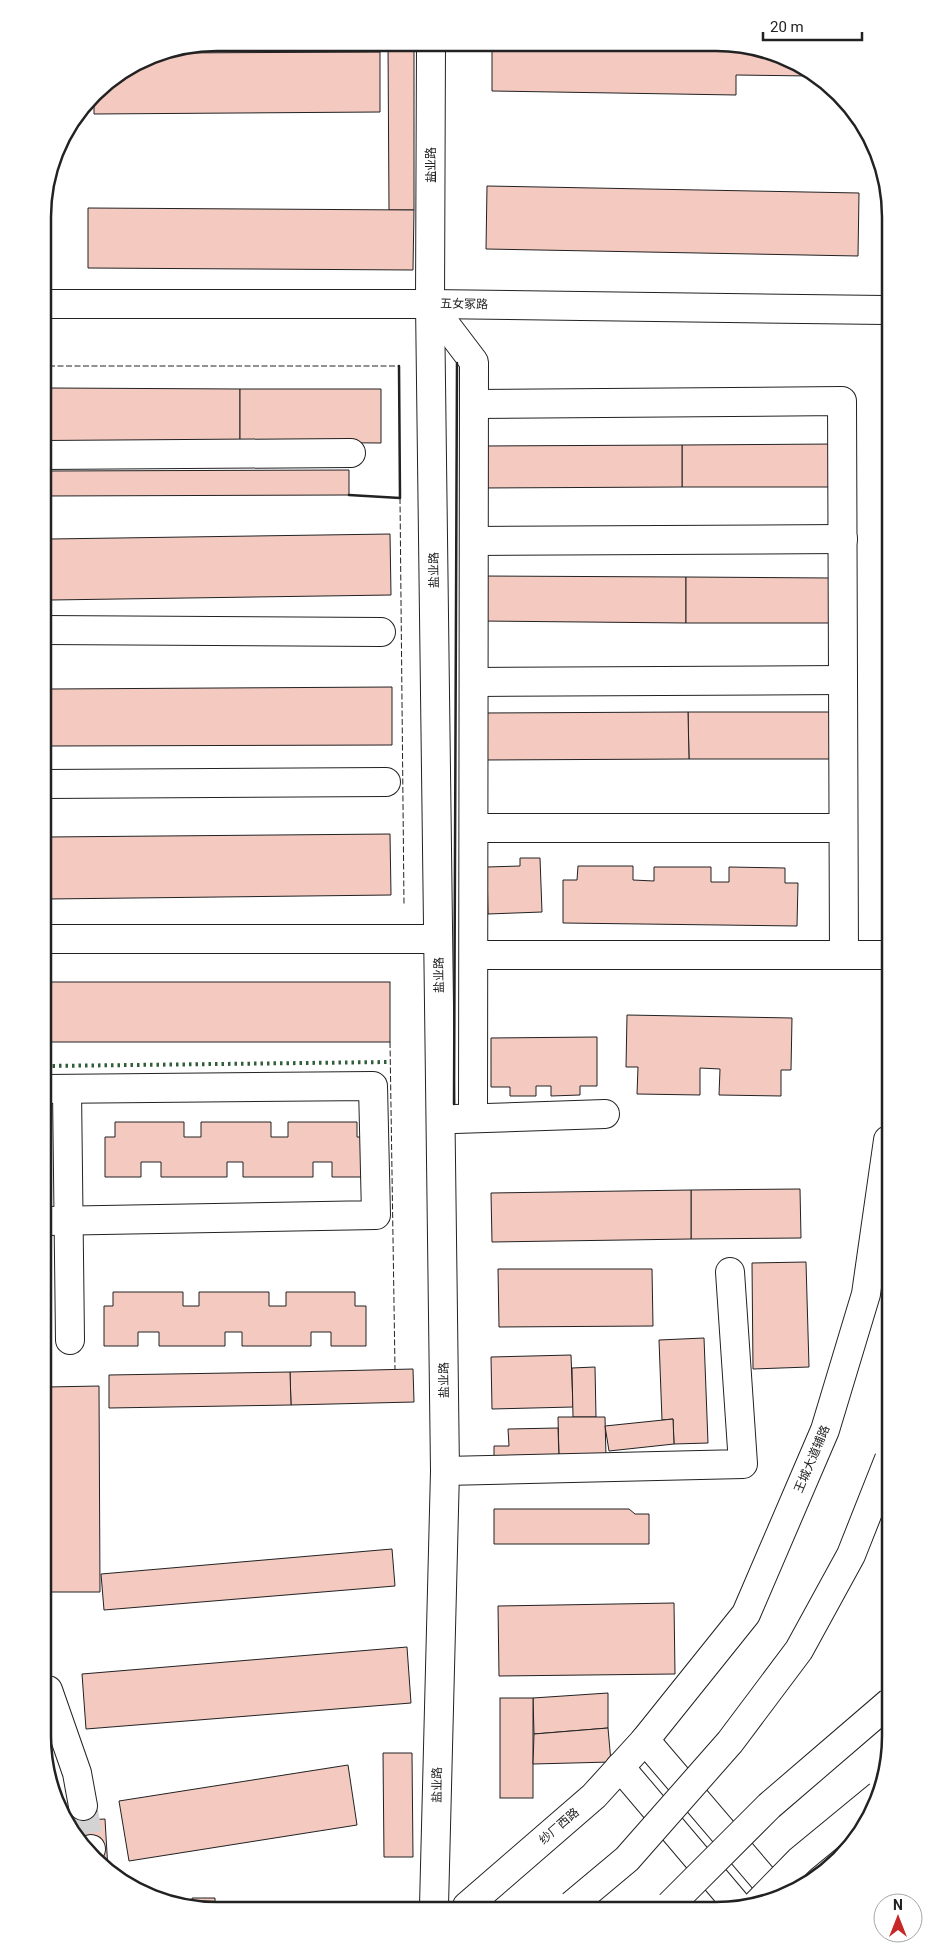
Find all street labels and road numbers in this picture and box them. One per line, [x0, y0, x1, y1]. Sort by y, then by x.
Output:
street label: 盐业路 [424, 147, 438, 183]
street label: 五女冢路 [440, 297, 488, 311]
street label: 盐业路 [427, 552, 441, 588]
street label: 盐业路 [432, 957, 446, 993]
street label: 盐业路 [437, 1362, 451, 1398]
street label: 王城大道辅路 [791, 1423, 833, 1495]
street label: 盐业路 [430, 1767, 444, 1803]
street label: 纱厂西路 [536, 1805, 582, 1847]

